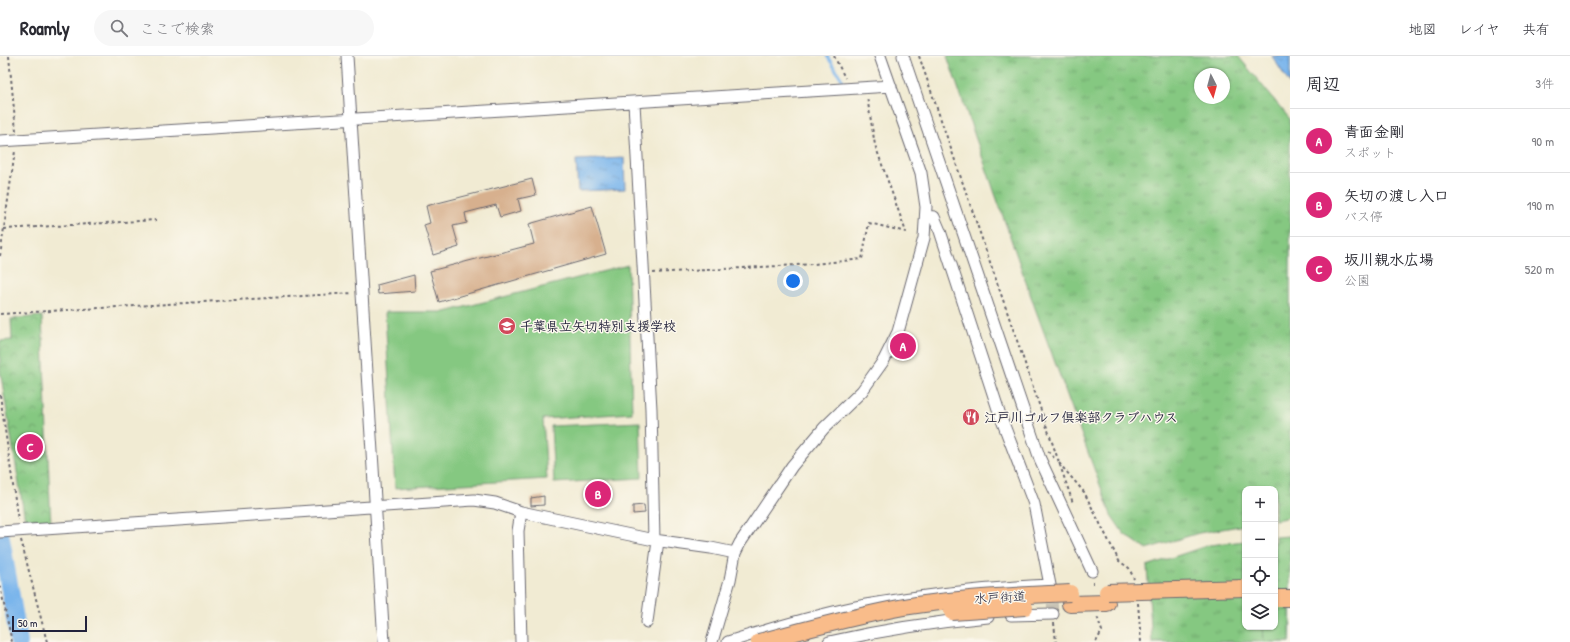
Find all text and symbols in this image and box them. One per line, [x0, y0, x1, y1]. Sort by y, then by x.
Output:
search box [94, 10, 374, 46]
text: Roamly [20, 15, 70, 41]
icon: search [108, 17, 130, 39]
text: ここで検索 [140, 18, 215, 39]
text: 地図 [1409, 19, 1437, 38]
text: レイヤ [1459, 19, 1500, 38]
text: 共有 [1522, 19, 1550, 38]
north arrow [1194, 68, 1230, 104]
text: 周辺 [1306, 72, 1340, 95]
text: 3件 [1535, 74, 1554, 92]
text: 青面金剛 [1344, 121, 1404, 142]
text: A [1316, 132, 1322, 150]
text: 90 m [1532, 132, 1554, 150]
text: スポット [1344, 143, 1396, 161]
text: 矢切の渡し入口 [1344, 185, 1449, 206]
text: B [1316, 196, 1322, 214]
text: 190 m [1527, 196, 1554, 214]
text: バス停 [1344, 207, 1383, 225]
text: 坂川親水広場 [1344, 249, 1434, 270]
text: C [1315, 260, 1323, 278]
text: 520 m [1525, 260, 1554, 278]
your location [783, 271, 803, 291]
text: 公園 [1344, 271, 1370, 289]
school or university icon: 千葉県立矢切特別支援学校 [497, 316, 517, 336]
place label: 千葉県立矢切特別支援学校 [520, 317, 676, 335]
pin: A [890, 331, 916, 361]
restaurant icon: 江戸川ゴルフ倶楽部クラブハウス [961, 407, 981, 427]
place label: 江戸川ゴルフ倶楽部クラブハウス [984, 408, 1178, 426]
pin: C [17, 432, 43, 462]
pin: B [585, 479, 611, 509]
map controls [1242, 486, 1278, 630]
button: + [1242, 486, 1278, 522]
button: − [1242, 522, 1278, 558]
button: locate [1242, 558, 1278, 594]
street label: 水戸街道 [974, 587, 1026, 607]
button: layers [1242, 594, 1278, 630]
scale bar [12, 614, 87, 633]
text: 50 m [18, 616, 38, 630]

